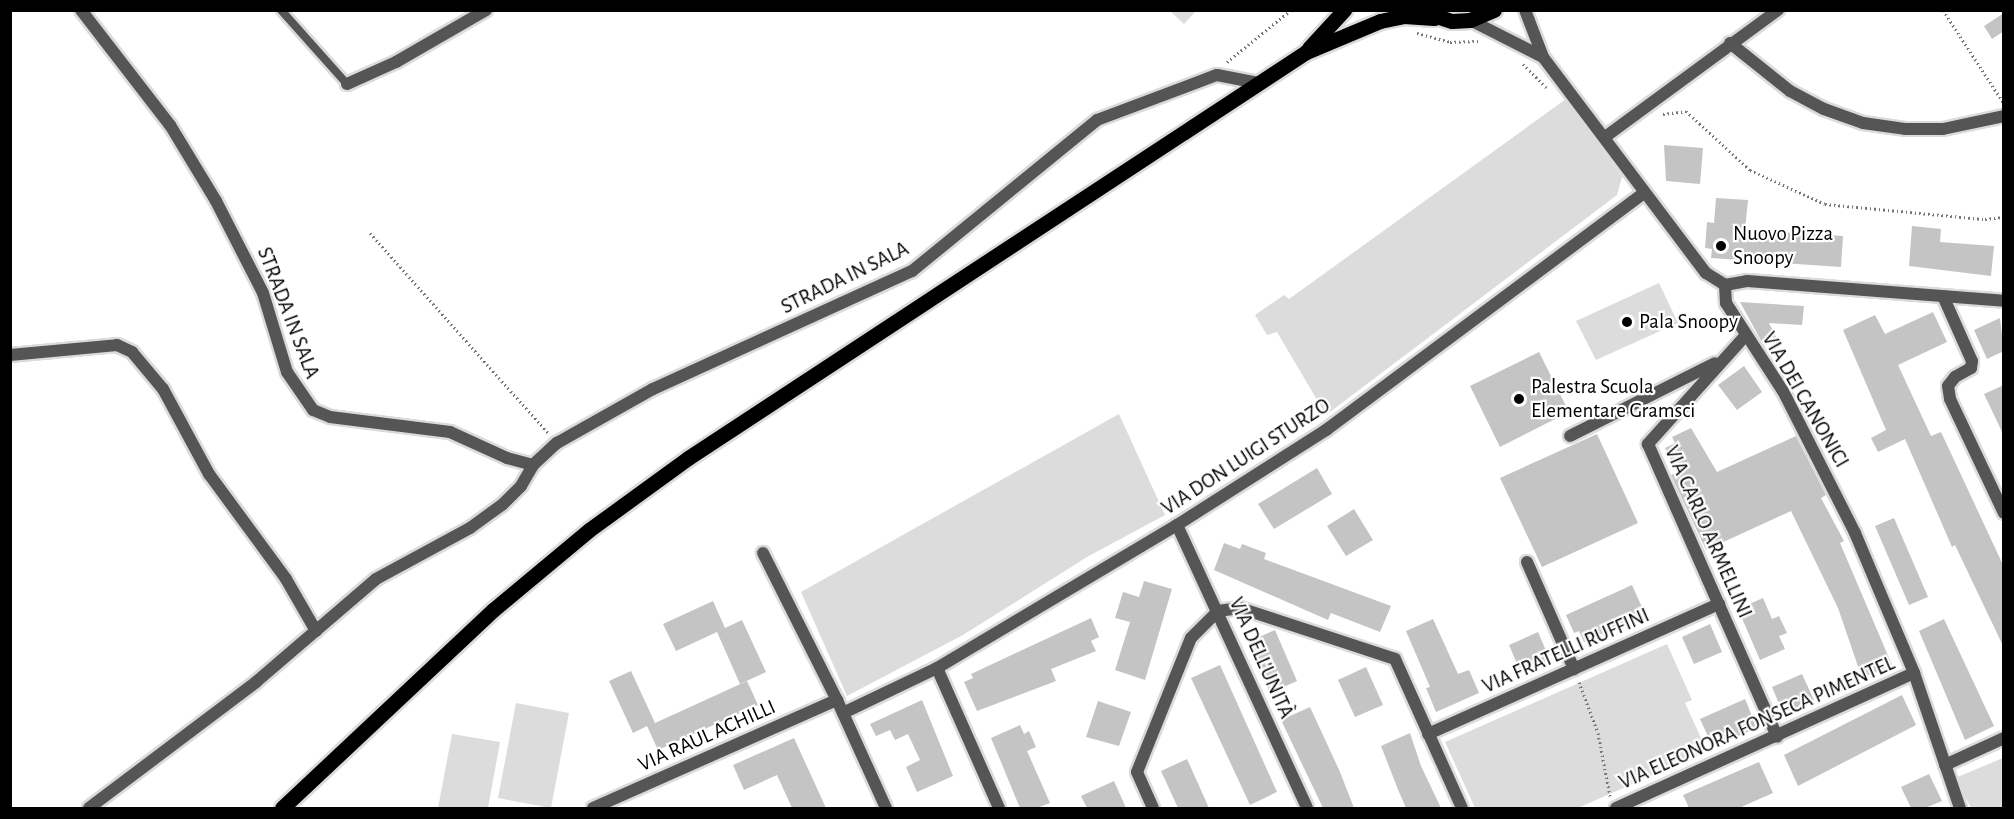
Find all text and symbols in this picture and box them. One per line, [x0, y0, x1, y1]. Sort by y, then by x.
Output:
place label: Nuovo Pizza Snoopy [1733, 221, 1833, 271]
street label: STRADA IN SALA [777, 236, 913, 320]
marker: Nuovo Pizza Snoopy [1714, 239, 1728, 253]
street label: STRADA IN SALA [251, 244, 325, 382]
place label: Pala Snoopy [1639, 309, 1738, 335]
marker: Pala Snoopy [1620, 315, 1634, 329]
street label: VIA DEI CANONICI [1756, 328, 1854, 472]
place label: Palestra Scuola Elementare Gramsci [1531, 374, 1695, 424]
marker: Palestra Scuola Elementare Gramsci [1512, 392, 1526, 406]
street label: VIA DON LUIGI STURZO [1157, 393, 1335, 521]
street label: VIA CARLO ARMELLINI [1659, 442, 1757, 622]
street label: VIA DELL'UNITÀ [1223, 594, 1299, 722]
street label: VIA FRATELLI RUFFINI [1479, 603, 1653, 699]
street label: VIA ELEONORA FONSECA PIMENTEL [1615, 651, 1899, 795]
street label: VIA RAUL ACHILLI [634, 694, 780, 778]

